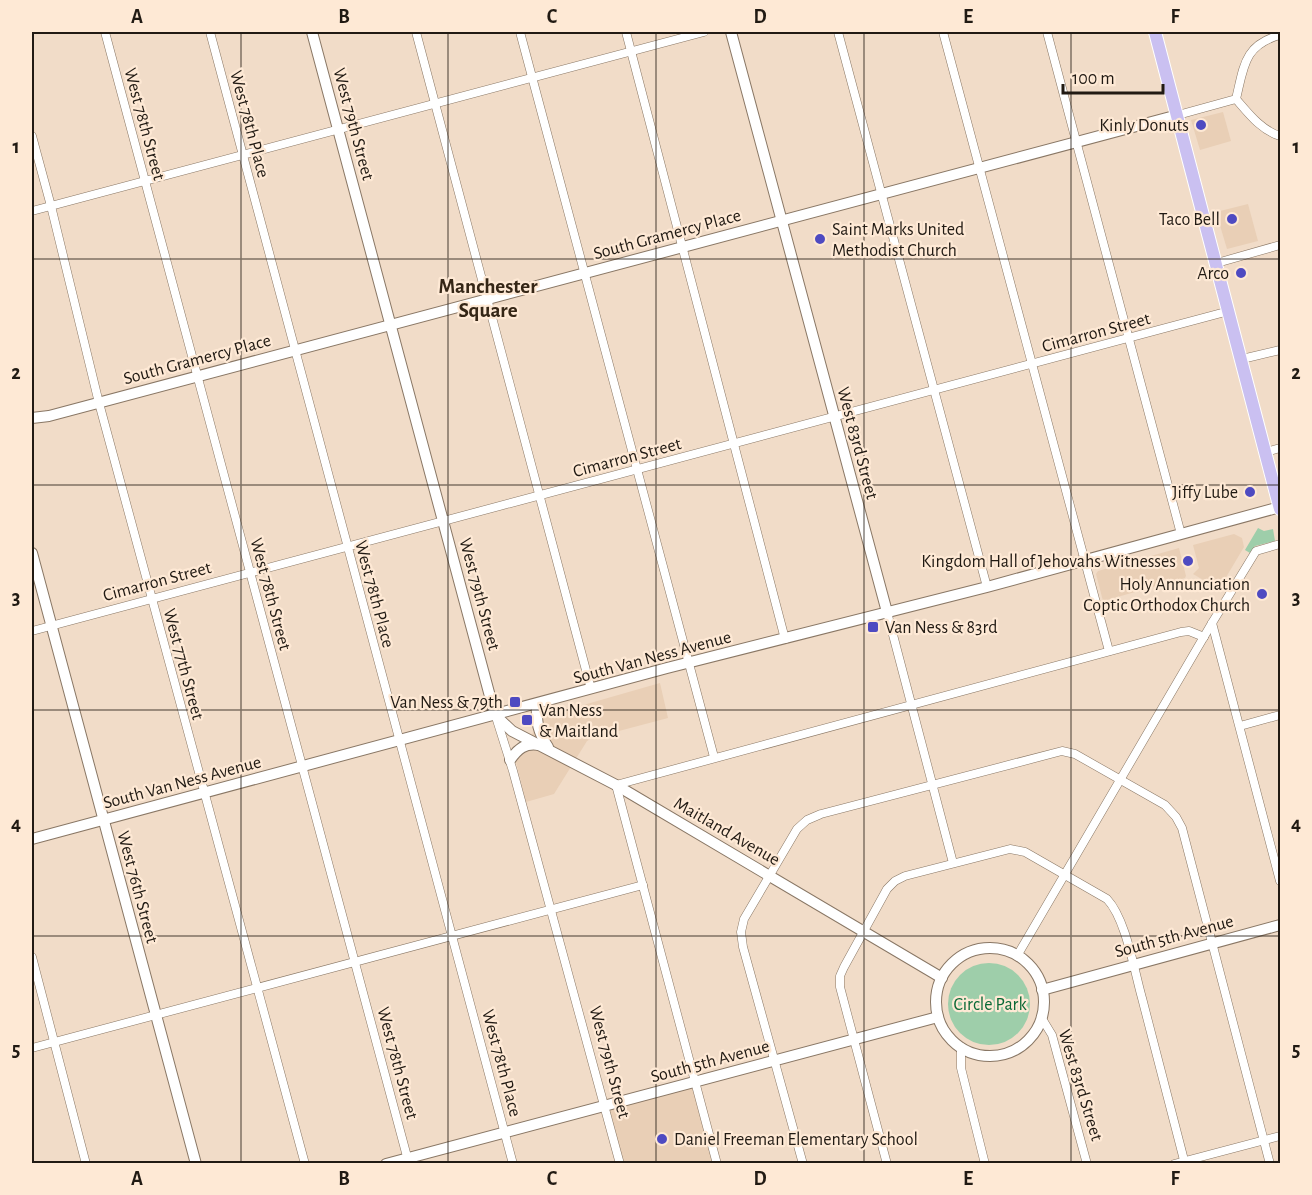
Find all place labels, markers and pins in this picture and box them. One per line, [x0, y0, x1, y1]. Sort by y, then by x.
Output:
place label: Kinly Donuts [1099, 117, 1189, 135]
marker: Kinly Donuts [1194, 118, 1208, 132]
place label: Taco Bell [1159, 211, 1220, 229]
marker: Taco Bell [1225, 212, 1239, 226]
place label: Saint Marks United Methodist Church [832, 221, 964, 260]
marker: Saint Marks United Methodist Church [813, 232, 827, 246]
place label: Arco [1197, 265, 1229, 283]
marker: Arco [1234, 266, 1248, 280]
place label: Jiffy Lube [1172, 484, 1238, 502]
marker: Jiffy Lube [1243, 485, 1257, 499]
place label: Kingdom Hall of Jehovahs Witnesses [921, 553, 1176, 571]
marker: Kingdom Hall of Jehovahs Witnesses [1181, 554, 1195, 568]
place label: Holy Annunciation Coptic Orthodox Church [1083, 576, 1250, 615]
marker: Holy Annunciation Coptic Orthodox Church [1255, 587, 1269, 601]
place label: Van Ness & 83rd [885, 619, 998, 637]
marker: Van Ness & 83rd [866, 620, 880, 634]
place label: Van Ness & 79th [390, 694, 503, 712]
marker: Van Ness & 79th [508, 695, 522, 709]
place label: Van Ness & Maitland [539, 702, 618, 741]
marker: Van Ness & Maitland [520, 713, 534, 727]
place label: Daniel Freeman Elementary School [674, 1131, 918, 1149]
marker: Daniel Freeman Elementary School [655, 1132, 669, 1146]

